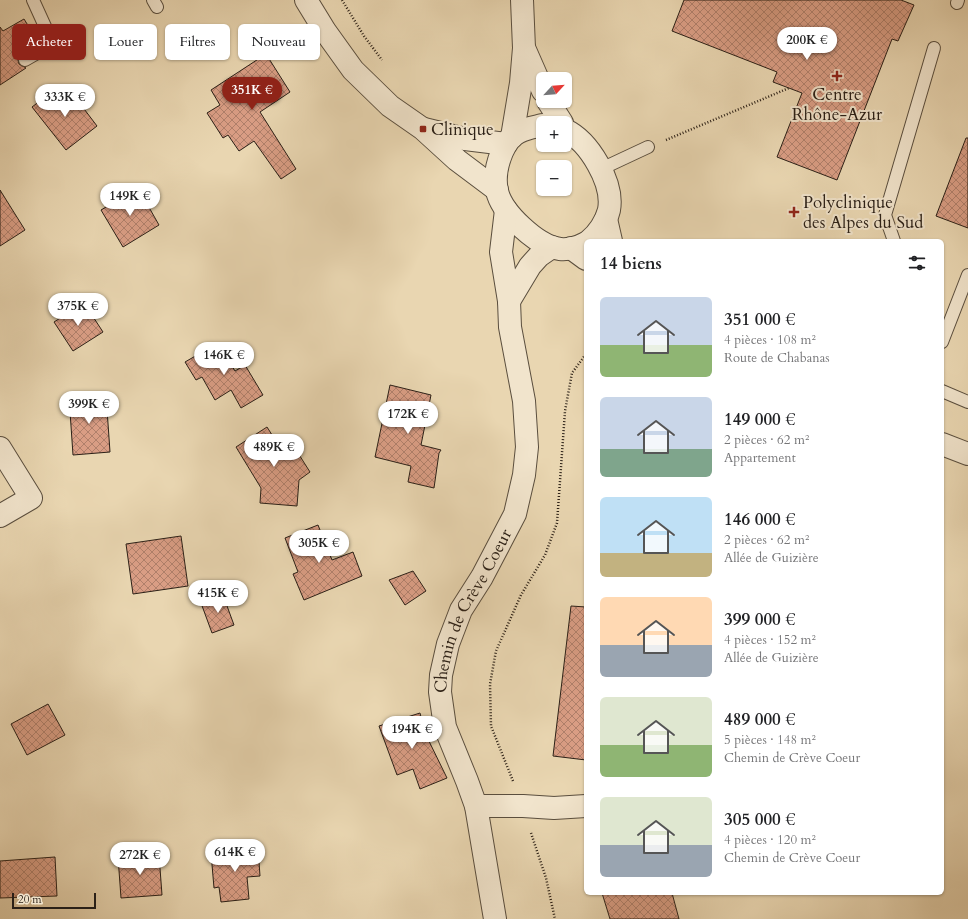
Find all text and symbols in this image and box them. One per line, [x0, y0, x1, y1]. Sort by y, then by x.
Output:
chip: Acheter [12, 24, 86, 60]
chip: Louer [94, 24, 157, 60]
chip: Filtres [165, 24, 230, 60]
chip: Nouveau [238, 24, 320, 60]
pin: 200K € [774, 27, 840, 61]
text: 200K € [786, 31, 828, 49]
marker: Centre Rhône-Azur [831, 70, 843, 82]
north arrow [536, 72, 572, 108]
map controls [536, 72, 572, 196]
pin: 351K € [219, 77, 285, 111]
text: 351K € [231, 81, 273, 99]
place label: Centre Rhône-Azur [792, 83, 883, 126]
pin: 333K € [32, 84, 98, 118]
text: 333K € [44, 88, 86, 106]
button: + [536, 116, 572, 152]
place label: Clinique [431, 118, 494, 141]
marker: Clinique [418, 124, 428, 134]
button: − [536, 160, 572, 196]
pin: 149K € [97, 183, 163, 217]
text: 149K € [109, 187, 151, 205]
place label: Polyclinique des Alpes du Sud [803, 191, 923, 234]
marker: Polyclinique des Alpes du Sud [788, 206, 800, 218]
text: 14 biens [600, 252, 662, 275]
icon: filters [906, 252, 928, 274]
pin: 375K € [45, 293, 111, 327]
text: 375K € [57, 297, 99, 315]
text: 351 000 € [724, 308, 796, 331]
icon: home [632, 313, 680, 361]
text: 4 pièces · 108 m² [724, 331, 816, 349]
pin: 146K € [191, 342, 257, 376]
text: 146K € [203, 346, 245, 364]
text: Route de Chabanas [724, 349, 830, 367]
pin: 399K € [56, 391, 122, 425]
text: 399K € [68, 395, 110, 413]
pin: 172K € [375, 401, 441, 435]
text: 172K € [387, 405, 429, 423]
text: 149 000 € [724, 408, 796, 431]
icon: home [632, 413, 680, 461]
text: 2 pièces · 62 m² [724, 431, 809, 449]
pin: 489K € [241, 434, 307, 468]
text: 489K € [253, 438, 295, 456]
text: Appartement [724, 449, 796, 467]
text: 146 000 € [724, 508, 796, 531]
icon: home [632, 513, 680, 561]
street label: Chemin de Crève Coeur [429, 524, 518, 694]
pin: 305K € [286, 530, 352, 564]
text: 2 pièces · 62 m² [724, 531, 809, 549]
text: 305K € [298, 534, 340, 552]
text: Allée de Guizière [724, 549, 819, 567]
pin: 415K € [185, 580, 251, 614]
text: 415K € [197, 584, 239, 602]
text: 399 000 € [724, 608, 796, 631]
icon: home [632, 613, 680, 661]
text: 4 pièces · 152 m² [724, 631, 816, 649]
text: Allée de Guizière [724, 649, 819, 667]
text: 489 000 € [724, 708, 796, 731]
icon: home [632, 713, 680, 761]
pin: 194K € [379, 716, 445, 750]
text: 194K € [391, 720, 433, 738]
text: 5 pièces · 148 m² [724, 731, 816, 749]
text: Chemin de Crève Coeur [724, 749, 860, 767]
text: 305 000 € [724, 808, 796, 831]
icon: home [632, 813, 680, 861]
text: 4 pièces · 120 m² [724, 831, 816, 849]
pin: 614K € [202, 839, 268, 873]
pin: 272K € [107, 842, 173, 876]
text: 614K € [214, 843, 256, 861]
text: 272K € [119, 846, 161, 864]
text: Chemin de Crève Coeur [724, 849, 860, 867]
scale bar [12, 891, 96, 910]
text: 20 m [18, 892, 42, 907]

